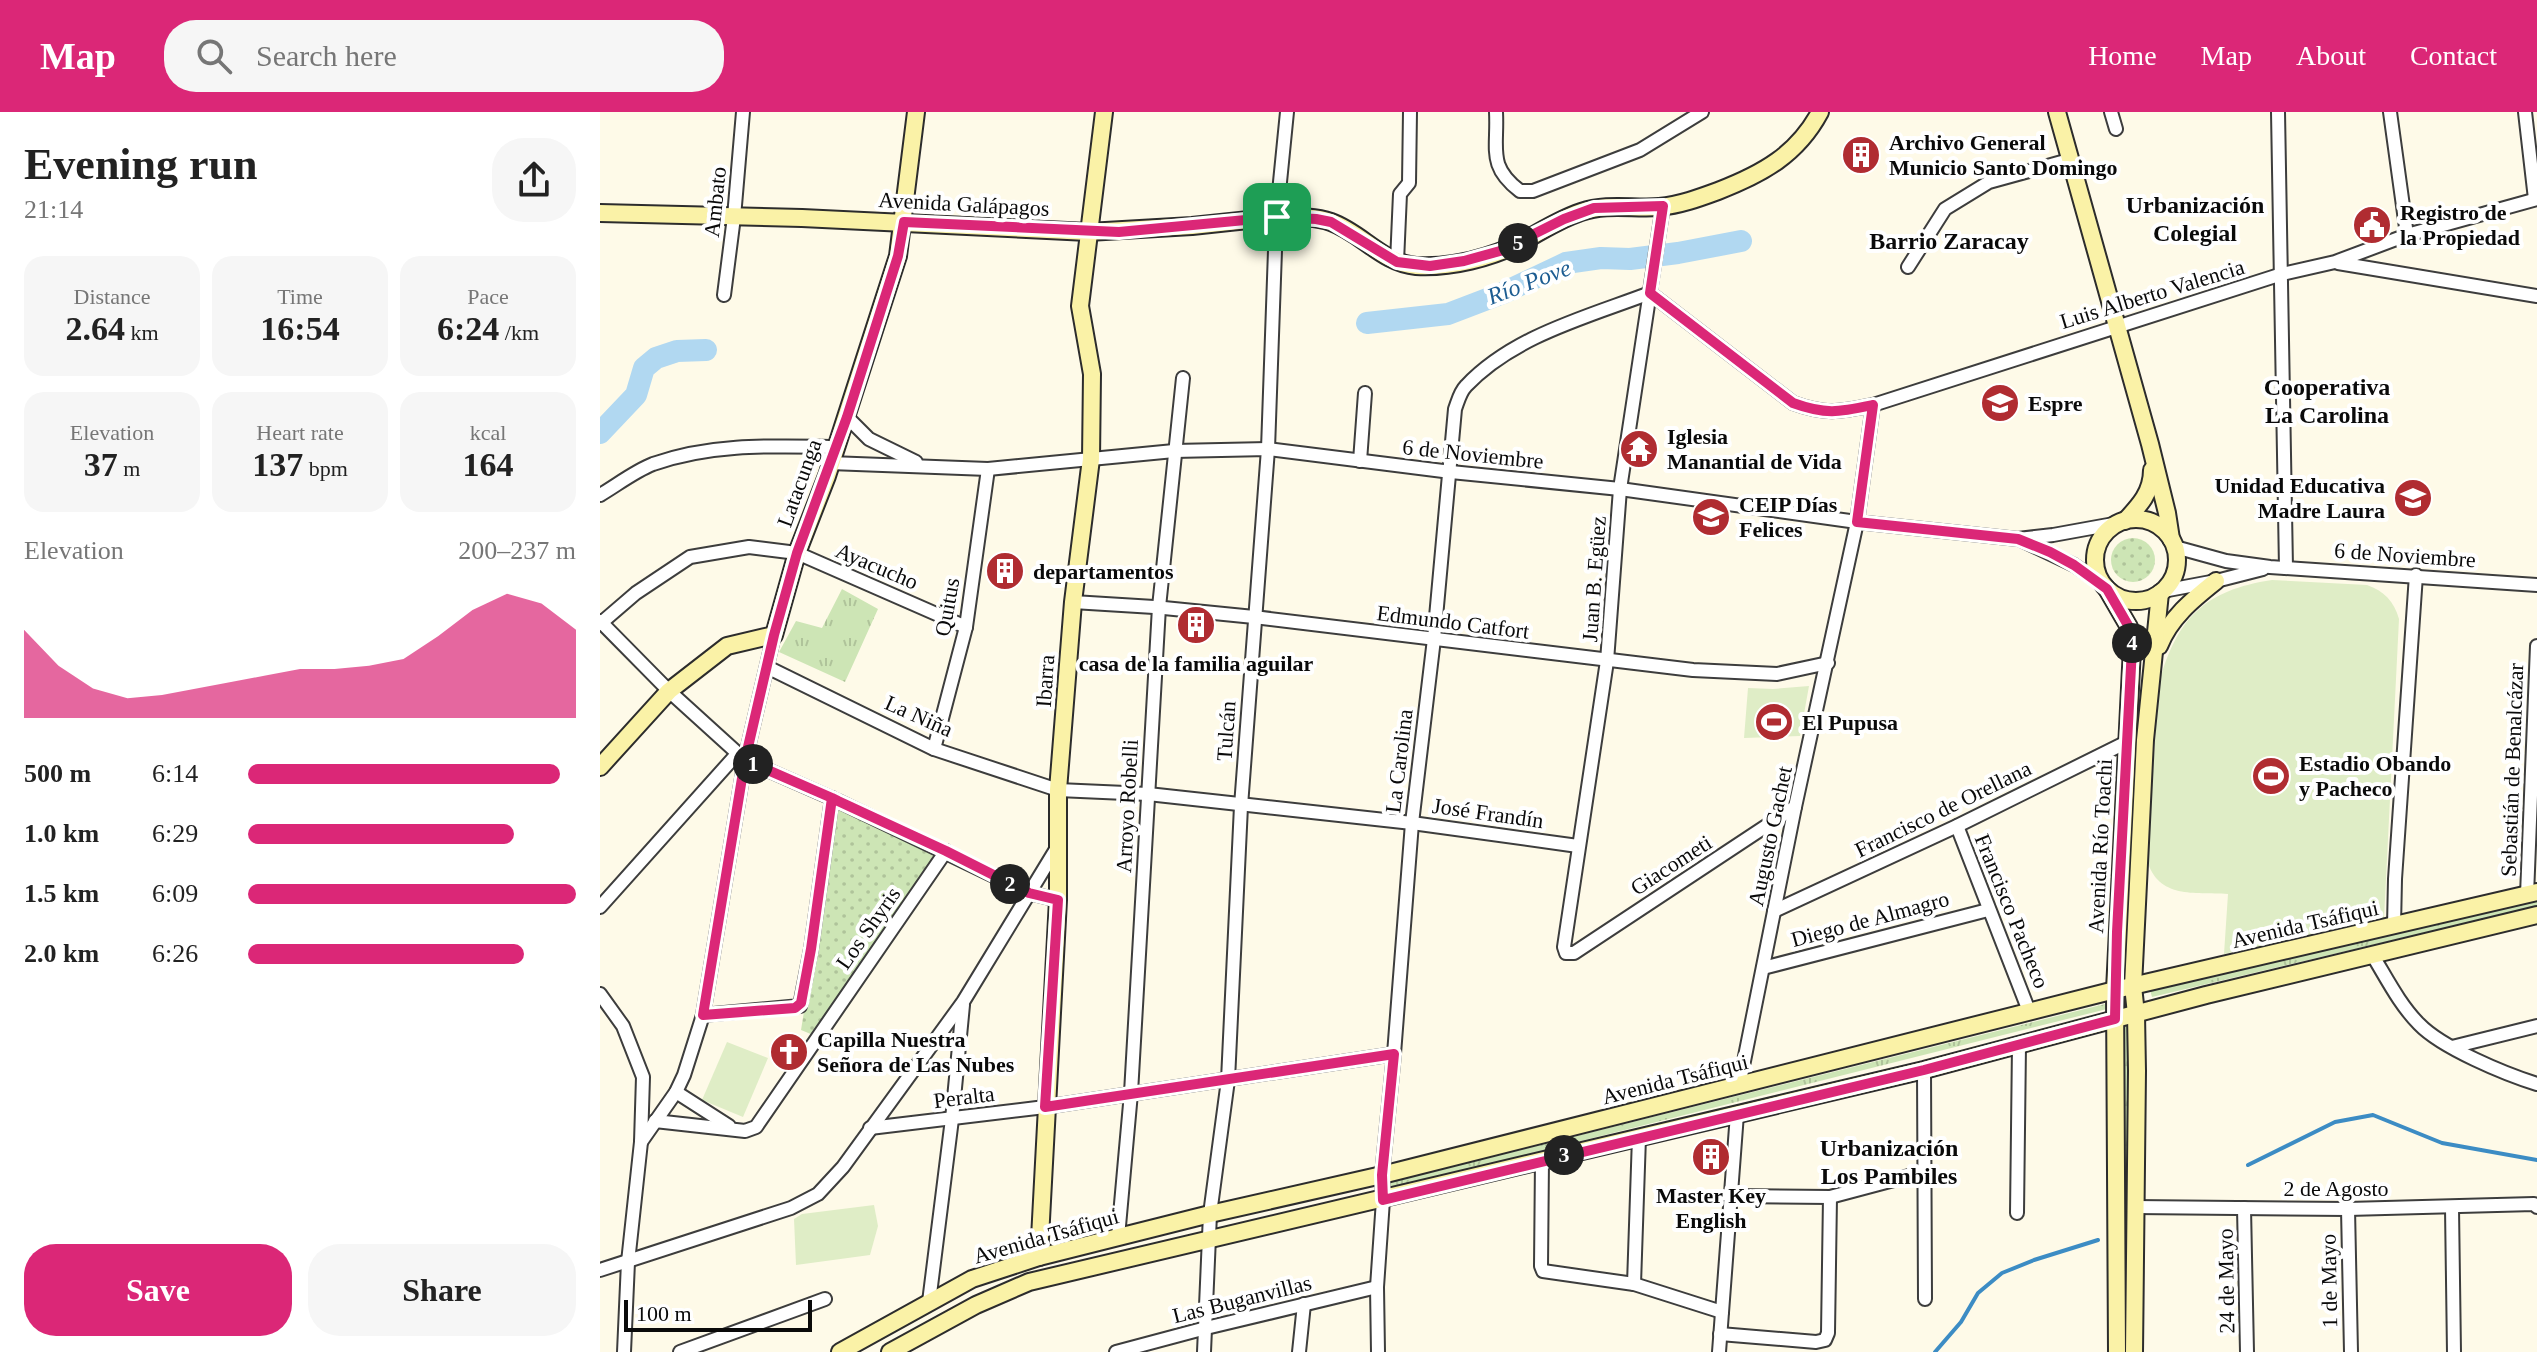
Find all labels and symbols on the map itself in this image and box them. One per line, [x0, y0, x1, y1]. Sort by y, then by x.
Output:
place label: Archivo General Municio Santo Domingo [1889, 130, 2118, 180]
building icon: Archivo General Municio Santo Domingo [1840, 134, 1882, 176]
street label: Ambato [699, 165, 731, 239]
pin [1243, 183, 1311, 251]
street label: Avenida Galápagos [878, 187, 1050, 221]
district label: Urbanización Colegial [2126, 192, 2264, 246]
place label: Registro de la Propiedad [2400, 200, 2520, 250]
public building icon: Registro de la Propiedad [2351, 204, 2393, 246]
pin: 5 [1498, 223, 1538, 263]
district label: Barrio Zaracay [1869, 228, 2029, 254]
water label: Río Pove [1483, 254, 1575, 310]
street label: Luis Alberto Valencia [2057, 254, 2247, 334]
district label: Cooperativa La Carolina [2264, 374, 2390, 428]
school or university icon: Espre [1979, 382, 2021, 424]
place label: Espre [2028, 391, 2083, 416]
place label: Iglesia Manantial de Vida [1667, 424, 1842, 474]
temple icon: Iglesia Manantial de Vida [1618, 428, 1660, 470]
street label: 6 de Noviembre [1401, 434, 1545, 474]
street label: Latacunga [772, 435, 826, 530]
place label: Unidad Educativa Madre Laura [2214, 473, 2385, 523]
school or university icon: Unidad Educativa Madre Laura [2392, 477, 2434, 519]
place label: CEIP Días Felices [1739, 492, 1838, 542]
school or university icon: CEIP Días Felices [1690, 496, 1732, 538]
street label: Juan B. Egüez [1577, 515, 1611, 643]
street label: Ayacucho [832, 537, 922, 595]
street label: 6 de Noviembre [2333, 538, 2477, 572]
building icon: departamentos [984, 550, 1026, 592]
place label: departamentos [1033, 559, 1174, 584]
street label: Quitus [930, 576, 964, 638]
street label: Edmundo Catfort [1375, 600, 1531, 644]
building icon: casa de la familia aguilar [1175, 604, 1217, 646]
pin: 4 [2112, 623, 2152, 663]
place label: casa de la familia aguilar [1079, 651, 1314, 676]
street label: Ibarra [1031, 654, 1059, 708]
street label: Sebastián de Benalcázar [2496, 662, 2528, 877]
street label: La Niña [881, 690, 957, 742]
street label: Tulcán [1211, 700, 1241, 762]
sports icon: El Pupusa [1753, 701, 1795, 743]
street label: La Carolina [1380, 707, 1418, 814]
place label: El Pupusa [1802, 710, 1898, 735]
street label: Arroyo Robelli [1111, 739, 1143, 873]
pin: 1 [733, 744, 773, 784]
place label: Estadio Obando y Pacheco [2299, 751, 2451, 801]
street label: Francisco de Orellana [1851, 755, 2035, 863]
sports icon: Estadio Obando y Pacheco [2250, 755, 2292, 797]
street label: Avenida Río Toachi [2083, 758, 2117, 934]
street label: Augusto Gachet [1743, 764, 1797, 908]
street label: José Frandín [1431, 793, 1545, 833]
street label: Giacometi [1626, 830, 1716, 900]
street label: Francisco Pacheco [1970, 830, 2054, 992]
pin: 2 [990, 864, 1030, 904]
street label: Los Shyris [831, 882, 905, 974]
street label: Diego de Almagro [1788, 886, 1952, 952]
street label: Avenida Tsáfiqui [2229, 895, 2381, 953]
place label: Capilla Nuestra Señora de Las Nubes [817, 1027, 1015, 1077]
church icon: Capilla Nuestra Señora de Las Nubes [768, 1031, 810, 1073]
street label: Avenida Tsáfiqui [1599, 1049, 1751, 1109]
street label: Peralta [932, 1081, 996, 1113]
pin: 3 [1544, 1135, 1584, 1175]
district label: Urbanización Los Pambiles [1820, 1135, 1958, 1189]
building icon: Master Key English [1690, 1136, 1732, 1178]
street label: 2 de Agosto [2283, 1176, 2389, 1201]
place label: Master Key English [1656, 1183, 1766, 1233]
street label: Avenida Tsáfiqui [971, 1203, 1121, 1269]
street label: 24 de Mayo [2213, 1228, 2239, 1334]
street label: 1 de Mayo [2316, 1234, 2342, 1328]
street label: Las Buganvillas [1170, 1270, 1314, 1328]
scale bar [624, 1296, 812, 1332]

